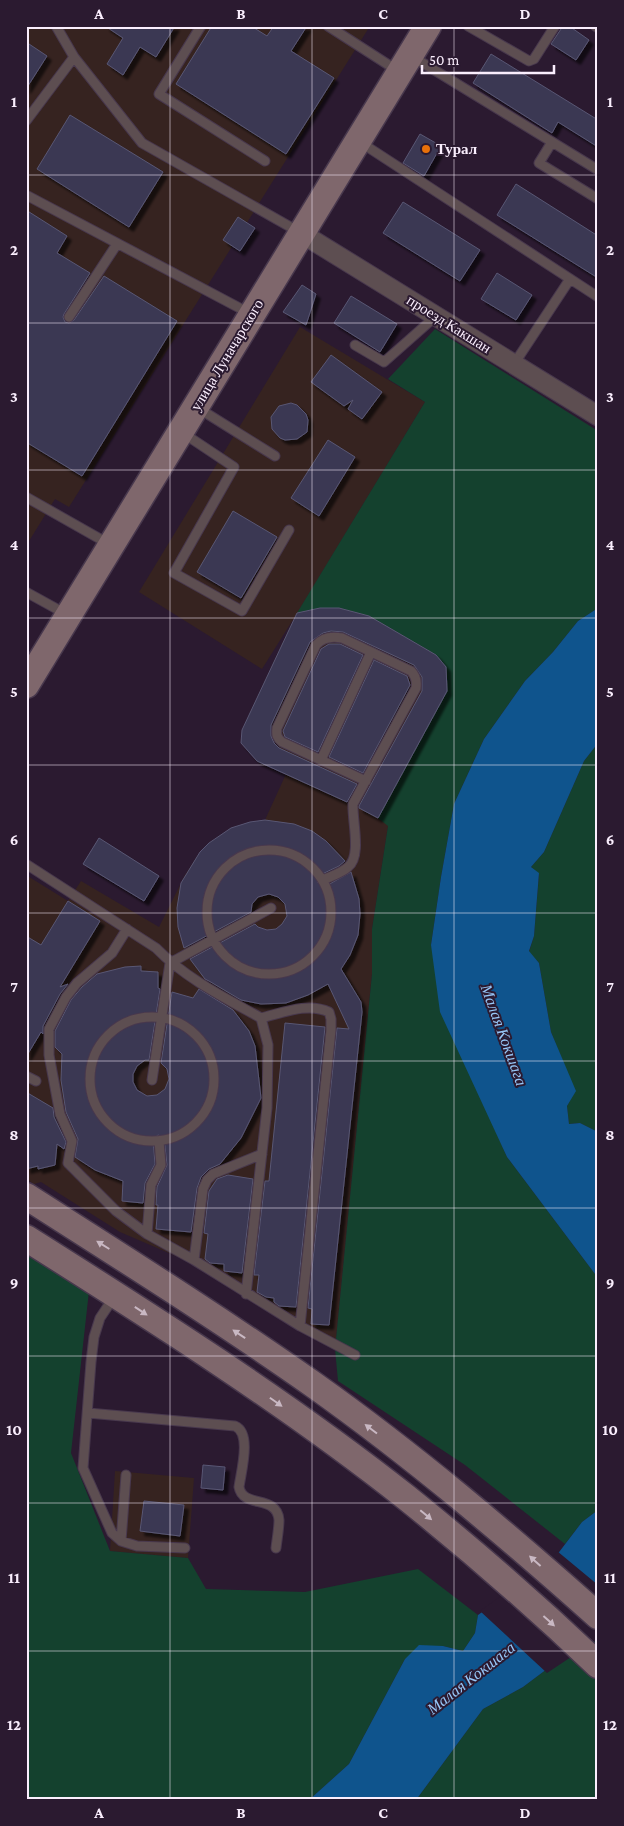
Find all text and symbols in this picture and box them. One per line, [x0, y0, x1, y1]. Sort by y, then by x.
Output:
text: A [93, 5, 104, 22]
text: B [236, 5, 246, 22]
text: C [378, 5, 388, 22]
text: D [519, 5, 531, 22]
scale bar [422, 42, 554, 74]
text: 50 m [429, 52, 459, 68]
text: 1 [11, 93, 17, 110]
text: 1 [607, 93, 613, 110]
place label: Турал [436, 141, 478, 157]
marker: Турал [420, 143, 432, 155]
text: 2 [10, 241, 18, 258]
text: 2 [606, 241, 614, 258]
street label: проезд Какшан [404, 292, 494, 356]
street label: улица Луначарского [187, 296, 267, 414]
text: 3 [10, 388, 18, 405]
text: 3 [606, 388, 614, 405]
text: 4 [10, 536, 19, 553]
text: 4 [606, 536, 615, 553]
text: 5 [10, 683, 18, 700]
text: 5 [606, 683, 614, 700]
text: 6 [10, 831, 18, 848]
text: 6 [606, 831, 614, 848]
text: 7 [10, 978, 18, 995]
text: 7 [606, 978, 614, 995]
water label: Малая Кокшага [477, 981, 530, 1088]
text: 8 [9, 1126, 19, 1143]
text: 8 [605, 1126, 615, 1143]
one-way arrow [97, 1240, 110, 1250]
text: 9 [10, 1274, 18, 1291]
text: 9 [606, 1274, 614, 1291]
one-way arrow [134, 1306, 148, 1316]
one-way arrow [232, 1330, 246, 1339]
one-way arrow [269, 1397, 283, 1407]
text: 10 [6, 1421, 22, 1438]
text: 10 [602, 1421, 618, 1438]
one-way arrow [365, 1423, 378, 1434]
one-way arrow [420, 1509, 433, 1520]
one-way arrow [530, 1555, 542, 1567]
text: 11 [8, 1569, 20, 1586]
text: 11 [604, 1569, 616, 1586]
one-way arrow [543, 1615, 555, 1627]
water label: Малая Кокшага [423, 1639, 518, 1718]
text: 12 [7, 1716, 21, 1733]
text: 12 [603, 1716, 617, 1733]
text: A [93, 1804, 104, 1821]
text: B [236, 1804, 246, 1821]
text: C [378, 1804, 388, 1821]
text: D [519, 1804, 531, 1821]

